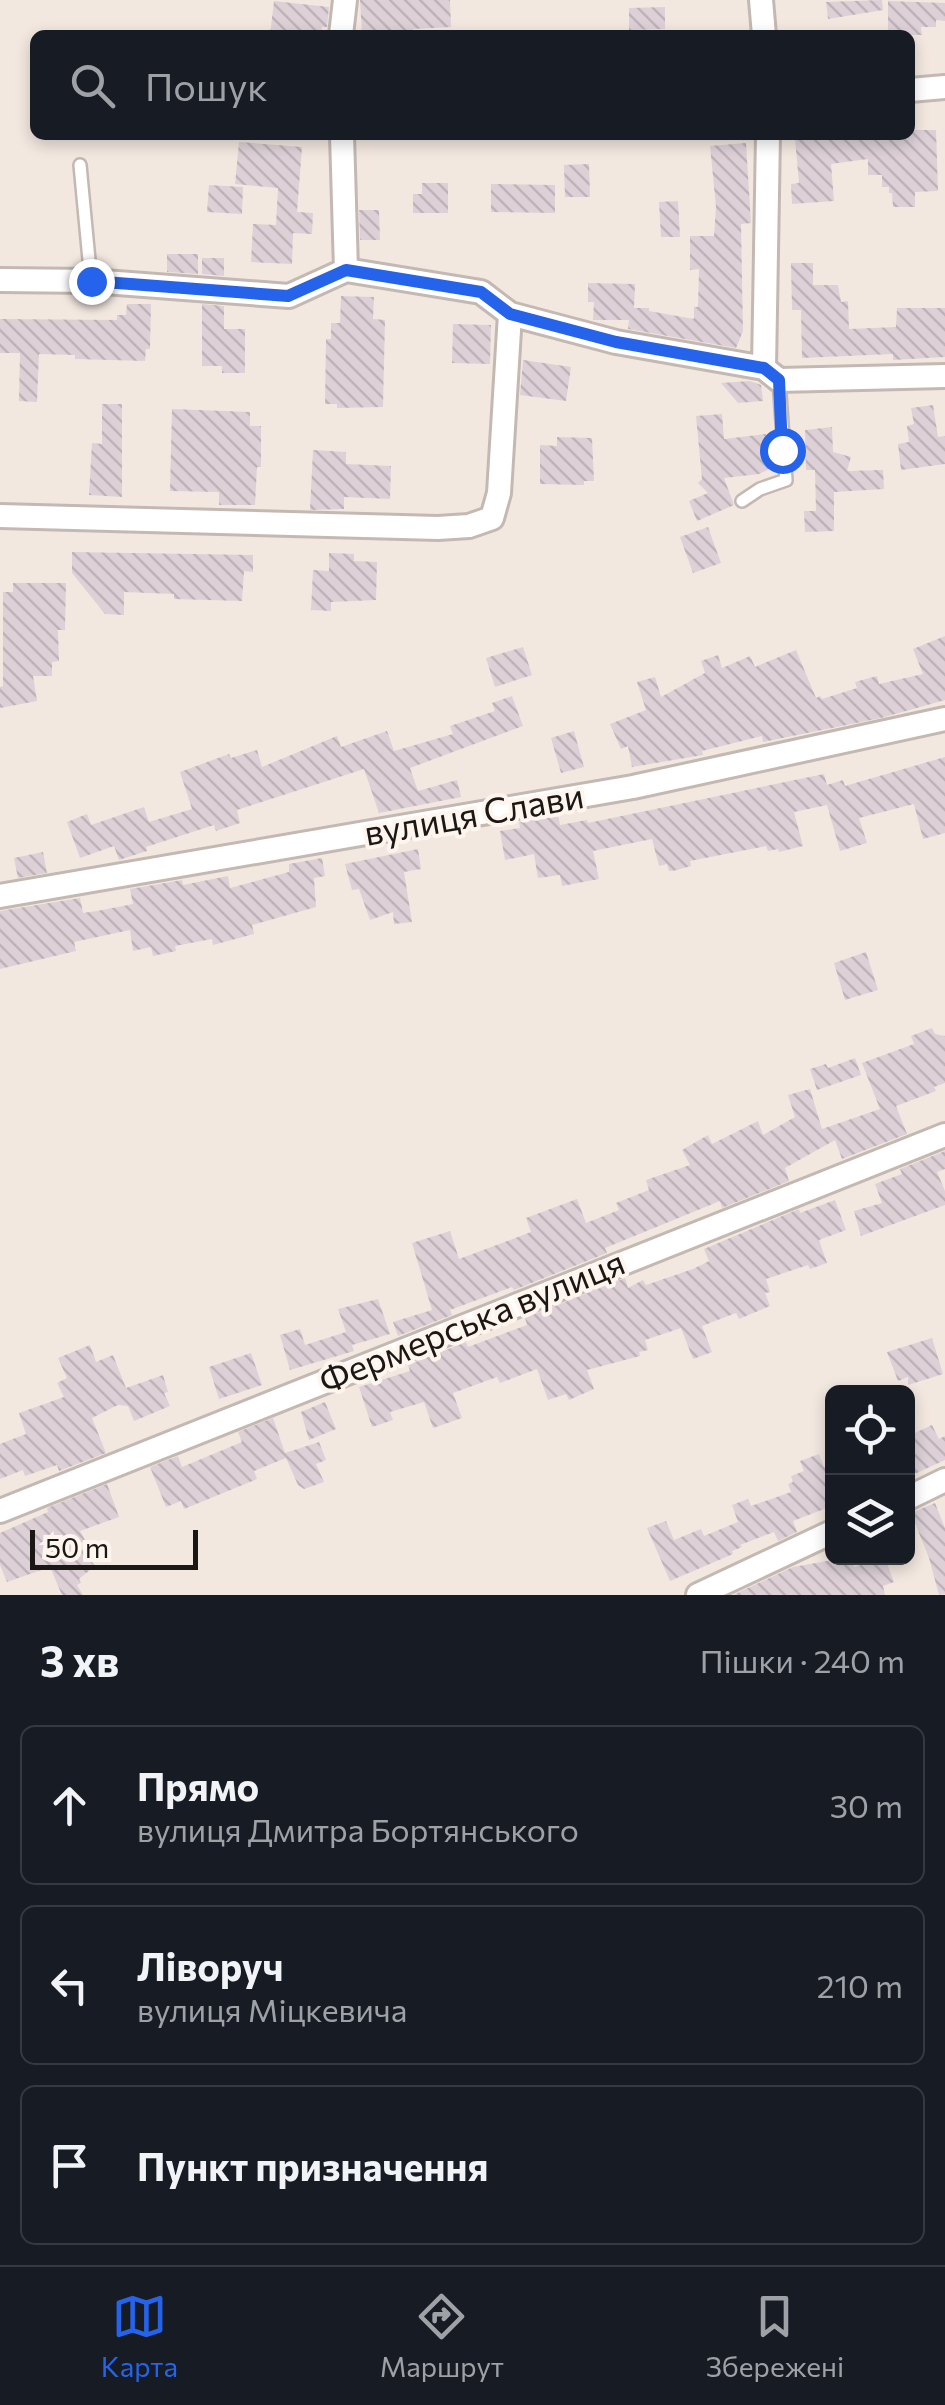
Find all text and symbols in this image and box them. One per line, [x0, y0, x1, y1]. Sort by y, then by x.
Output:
search box [30, 30, 915, 140]
icon: search [65, 58, 120, 113]
text: Пошук [145, 62, 268, 109]
route end [69, 259, 115, 305]
route start [760, 428, 806, 474]
street label: вулиця Слави [360, 772, 587, 853]
street label: Фермерська вулиця [312, 1239, 630, 1401]
map controls [825, 1385, 915, 1565]
button: locate [825, 1385, 915, 1475]
button: layers [825, 1475, 915, 1565]
scale bar [30, 1525, 198, 1570]
text: 50 m [45, 1530, 109, 1564]
text: 3 хв [40, 1634, 119, 1686]
text: Пішки · 240 m [700, 1640, 905, 1680]
text: Прямо [137, 1762, 259, 1809]
icon: ahead [42, 1778, 97, 1833]
text: 30 m [830, 1785, 903, 1825]
text: вулиця Дмитра Бортянського [137, 1809, 579, 1849]
text: Ліворуч [137, 1942, 284, 1989]
icon: left [42, 1958, 97, 2013]
text: 210 m [817, 1965, 903, 2005]
text: вулиця Міцкевича [137, 1989, 407, 2029]
icon: arrive [42, 2138, 97, 2193]
text: Пункт призначення [137, 2142, 488, 2189]
tab: Карта [101, 2289, 178, 2383]
tab: Маршрут [380, 2289, 504, 2383]
tab: Збережені [706, 2289, 844, 2383]

